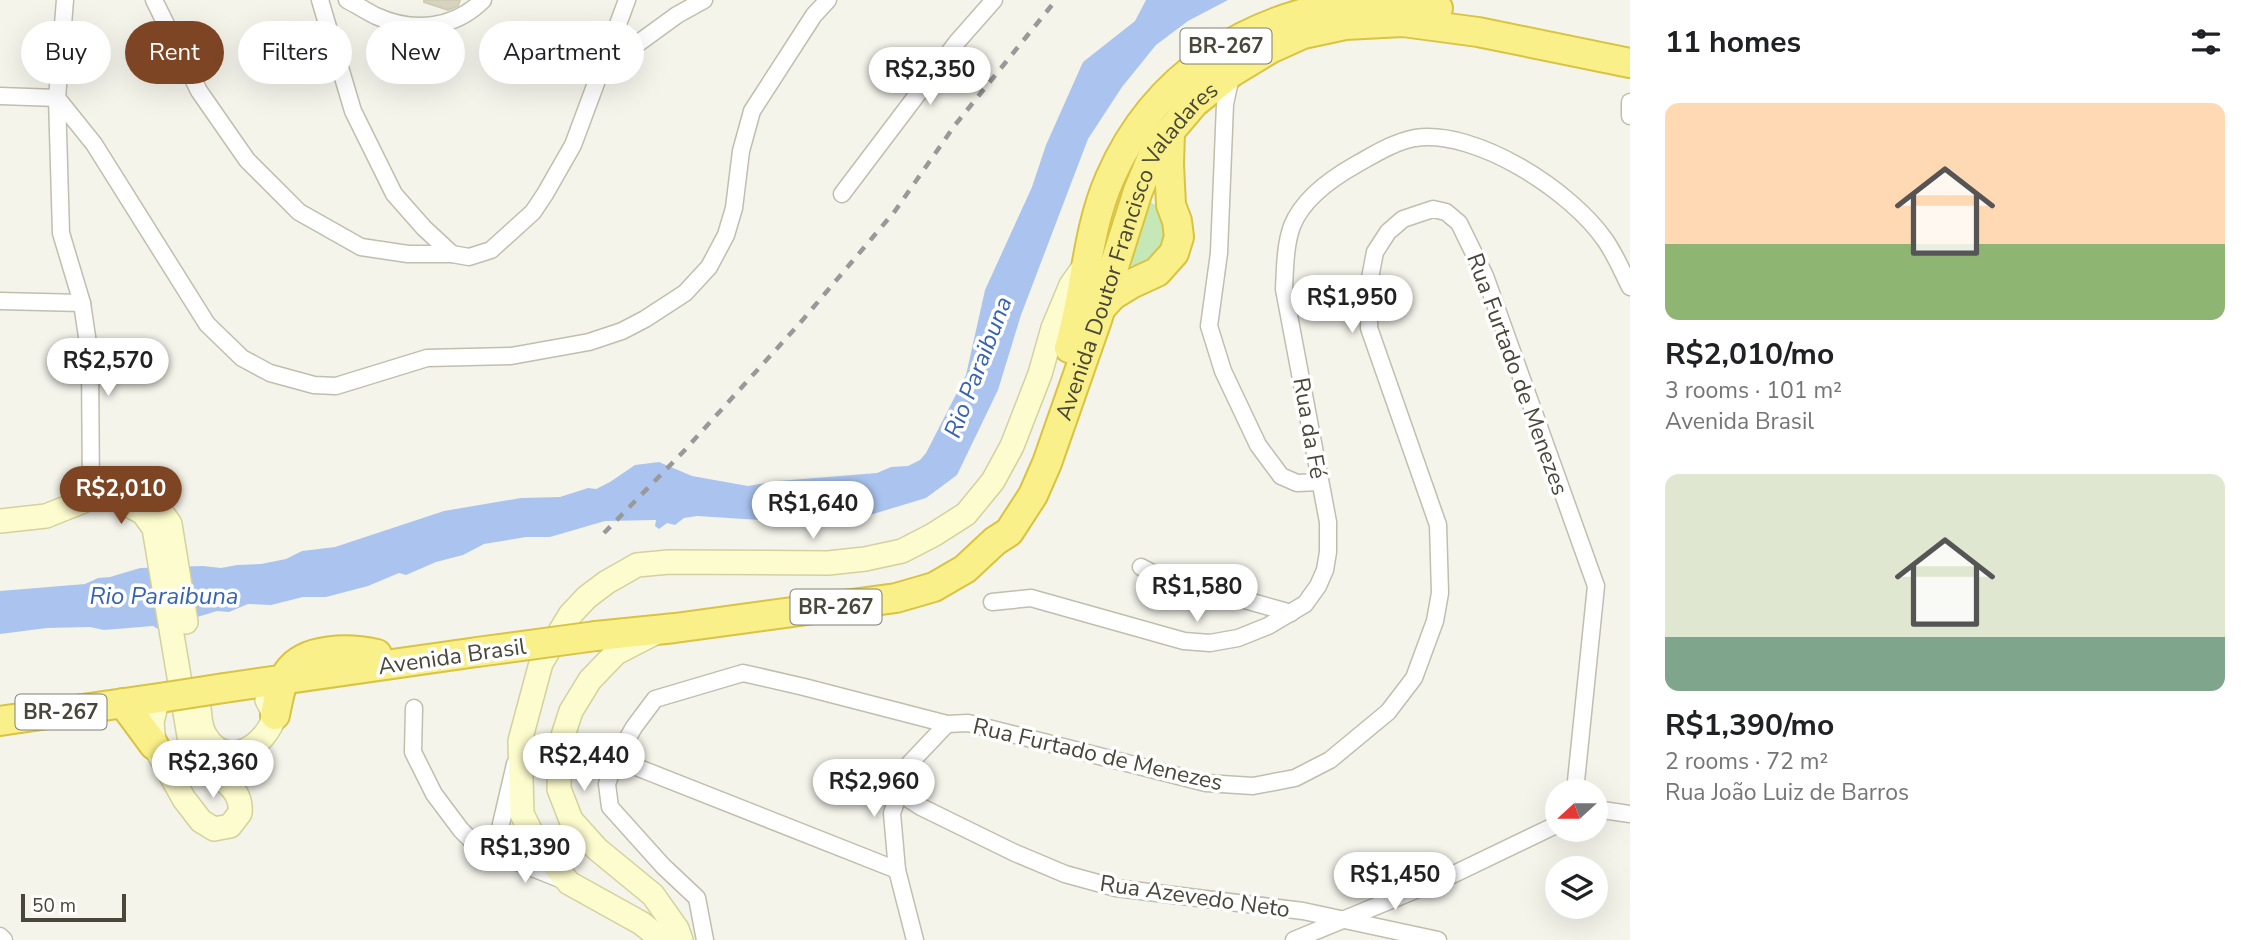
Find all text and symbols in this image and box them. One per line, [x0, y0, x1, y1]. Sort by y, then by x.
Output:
chip: Buy [21, 21, 111, 84]
chip: Rent [125, 21, 224, 84]
chip: Filters [238, 21, 352, 84]
chip: New [366, 21, 465, 84]
chip: Apartment [479, 21, 644, 84]
text: 11 homes [1665, 22, 1801, 63]
icon: filters [2187, 23, 2225, 61]
road number: BR-267 [1180, 28, 1272, 64]
pin: R$2,350 [865, 48, 995, 107]
text: R$2,350 [885, 54, 975, 85]
street label: Avenida Doutor Francisco Valadares [1048, 75, 1225, 425]
icon: home [1882, 148, 2008, 274]
street label: Rua Furtado de Menezes [1459, 249, 1576, 499]
pin: R$1,950 [1287, 276, 1417, 335]
text: R$1,950 [1307, 282, 1397, 313]
water label: Rio Paraibuna [936, 292, 1020, 442]
text: R$2,010/mo [1665, 334, 1834, 375]
pin: R$2,570 [43, 338, 173, 398]
text: R$2,570 [63, 345, 153, 376]
street label: Rua da Fé [1285, 375, 1334, 481]
text: 3 rooms · 101 m² [1665, 375, 1842, 406]
text: Avenida Brasil [1665, 406, 1814, 437]
pin: R$2,010 [56, 466, 186, 526]
text: R$2,010 [76, 473, 166, 504]
pin: R$1,640 [748, 482, 878, 541]
text: R$1,640 [768, 488, 858, 519]
icon: home [1882, 519, 2008, 645]
pin: R$1,580 [1132, 564, 1262, 624]
text: R$1,580 [1152, 571, 1242, 602]
water label: Rio Paraibuna [89, 580, 239, 612]
road number: BR-267 [790, 590, 882, 624]
street label: Avenida Brasil [376, 631, 528, 682]
road number: BR-267 [15, 694, 106, 730]
text: R$1,390/mo [1665, 705, 1834, 746]
street label: Rua Furtado de Menezes [970, 711, 1226, 798]
pin: R$2,440 [519, 734, 649, 793]
pin: R$2,360 [148, 740, 278, 800]
text: R$2,440 [539, 740, 629, 771]
text: 2 rooms · 72 m² [1665, 746, 1828, 777]
text: R$2,360 [168, 747, 258, 778]
pin: R$2,960 [809, 760, 939, 819]
text: R$2,960 [829, 766, 919, 797]
text: Rua João Luiz de Barros [1665, 777, 1909, 808]
north arrow [1545, 779, 1608, 842]
map controls [1545, 779, 1608, 919]
pin: R$1,390 [460, 826, 590, 885]
text: R$1,390 [480, 832, 570, 863]
pin: R$1,450 [1330, 852, 1460, 912]
button: layers [1545, 856, 1608, 919]
text: R$1,450 [1350, 859, 1440, 890]
street label: Rua Azevedo Neto [1098, 868, 1292, 925]
scale bar [21, 891, 126, 923]
text: 50 m [32, 893, 76, 919]

